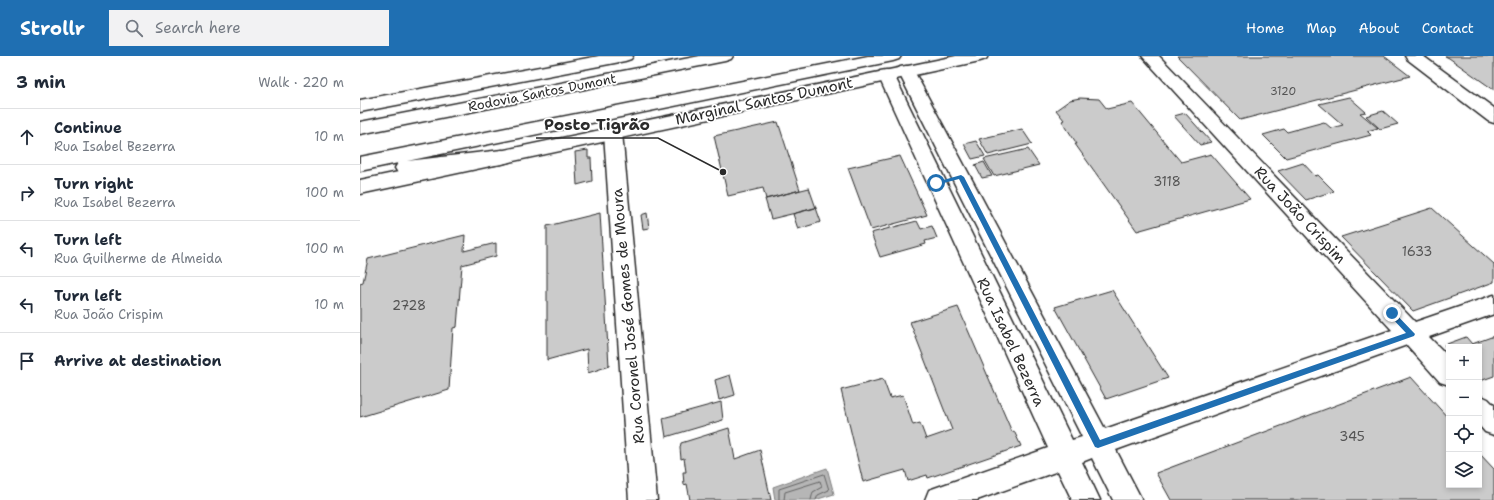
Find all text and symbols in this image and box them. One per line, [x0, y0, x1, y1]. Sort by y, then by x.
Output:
search box [109, 10, 389, 46]
text: Strollr [20, 16, 85, 41]
icon: search [123, 17, 145, 39]
text: Search here [155, 18, 241, 38]
text: Home [1246, 19, 1285, 37]
text: Map [1307, 19, 1337, 37]
text: About [1359, 19, 1400, 37]
text: Contact [1422, 19, 1474, 37]
street label: Rodovia Santos Dumont [467, 70, 618, 115]
text: 3 min [16, 71, 66, 93]
street label: Marginal Santos Dumont [673, 72, 855, 130]
text: Walk · 220 m [258, 74, 344, 91]
house number: 3120 [1270, 84, 1296, 99]
callout: Posto Tigrão [536, 110, 658, 138]
text: Posto Tigrão [544, 114, 650, 135]
text: Continue [54, 118, 122, 138]
icon: ahead [16, 126, 38, 148]
text: 10 m [314, 128, 344, 145]
text: Rua Isabel Bezerra [54, 138, 175, 155]
street label: Rua João Crispim [1250, 162, 1350, 268]
house number: 3118 [1153, 173, 1181, 190]
text: Turn right [54, 174, 134, 194]
route start [927, 174, 945, 192]
icon: right [16, 182, 38, 204]
text: 100 m [305, 184, 344, 201]
street label: Rua Coronel José Gomes de Moura [607, 187, 649, 445]
text: Rua Isabel Bezerra [54, 194, 175, 211]
text: Turn left [54, 230, 122, 250]
icon: left [16, 238, 38, 260]
text: 100 m [305, 240, 344, 257]
house number: 1633 [1402, 243, 1432, 260]
text: Rua Guilherme de Almeida [54, 250, 222, 267]
street label: Rua Isabel Bezerra [972, 274, 1050, 410]
text: Turn left [54, 286, 122, 306]
icon: left [16, 294, 38, 316]
text: 10 m [314, 296, 344, 313]
house number: 2728 [392, 297, 426, 314]
route end [1383, 304, 1401, 322]
text: Rua João Crispim [54, 306, 163, 323]
map controls [1446, 344, 1482, 488]
button: + [1446, 344, 1482, 380]
icon: arrive [16, 350, 38, 372]
text: Arrive at destination [54, 351, 222, 371]
button: − [1446, 380, 1482, 416]
button: locate [1446, 416, 1482, 452]
house number: 345 [1339, 428, 1365, 445]
button: layers [1446, 452, 1482, 488]

